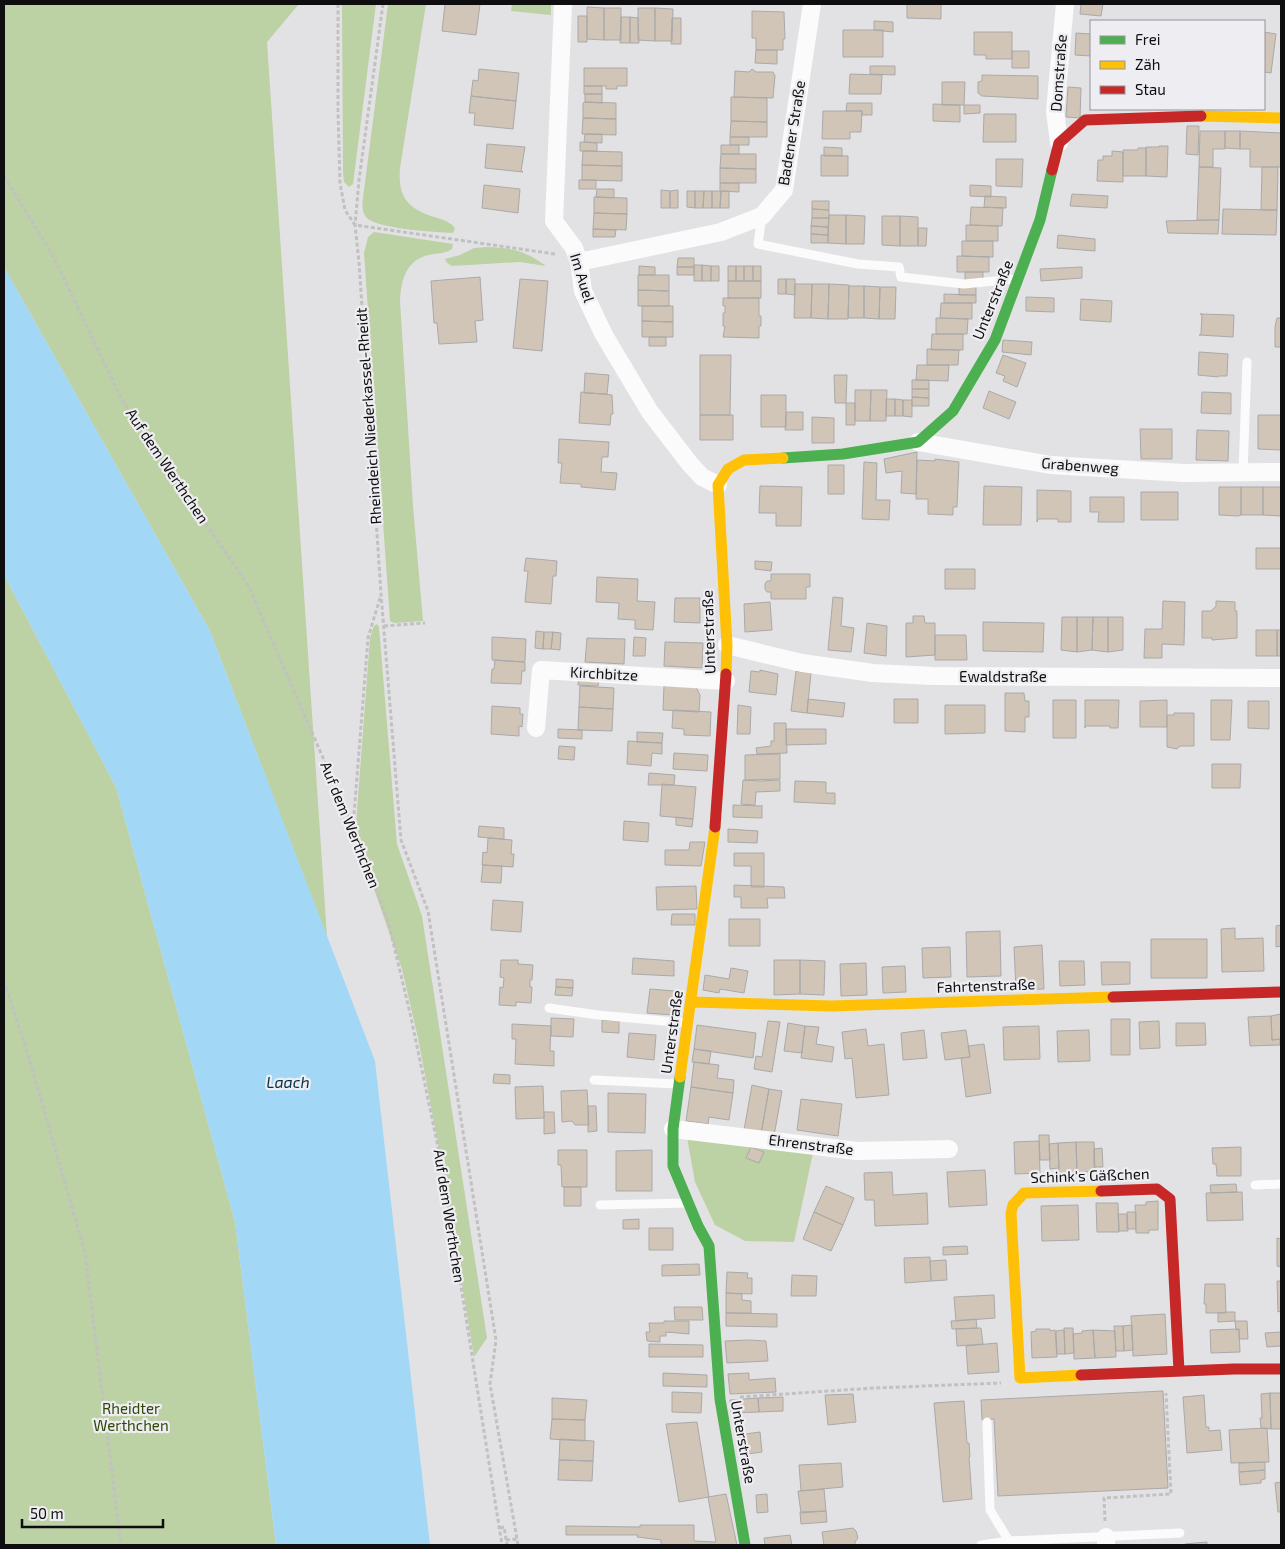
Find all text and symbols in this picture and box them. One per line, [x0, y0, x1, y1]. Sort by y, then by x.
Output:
legend [1090, 20, 1265, 110]
text: Frei [1135, 30, 1160, 48]
street label: Domstraße [1046, 34, 1070, 112]
text: Zäh [1135, 55, 1160, 73]
street label: Badener Straße [774, 79, 808, 187]
text: Stau [1135, 80, 1166, 98]
street label: Im Auel [567, 251, 599, 305]
street label: Unterstraße [968, 257, 1016, 342]
street label: Rheindeich Niederkassel-Rheidt [351, 307, 385, 525]
street label: Auf dem Werthchen [123, 405, 213, 526]
street label: Grabenweg [1041, 453, 1120, 477]
street label: Unterstraße [698, 590, 718, 674]
street label: Kirchbitze [570, 662, 639, 684]
street label: Ewaldstraße [959, 667, 1047, 685]
street label: Auf dem Werthchen [317, 759, 385, 891]
street label: Fahrtenstraße [936, 974, 1036, 996]
street label: Unterstraße [656, 989, 686, 1075]
water label: Laach [266, 1072, 310, 1091]
street label: Ehrenstraße [768, 1130, 855, 1158]
street label: Auf dem Werthchen [431, 1148, 469, 1284]
street label: Schink's Gäßchen [1030, 1164, 1150, 1186]
park label: Rheidter Werthchen [93, 1399, 169, 1434]
street label: Unterstraße [728, 1399, 760, 1485]
scale bar [22, 1496, 164, 1528]
text: 50 m [30, 1504, 64, 1522]

